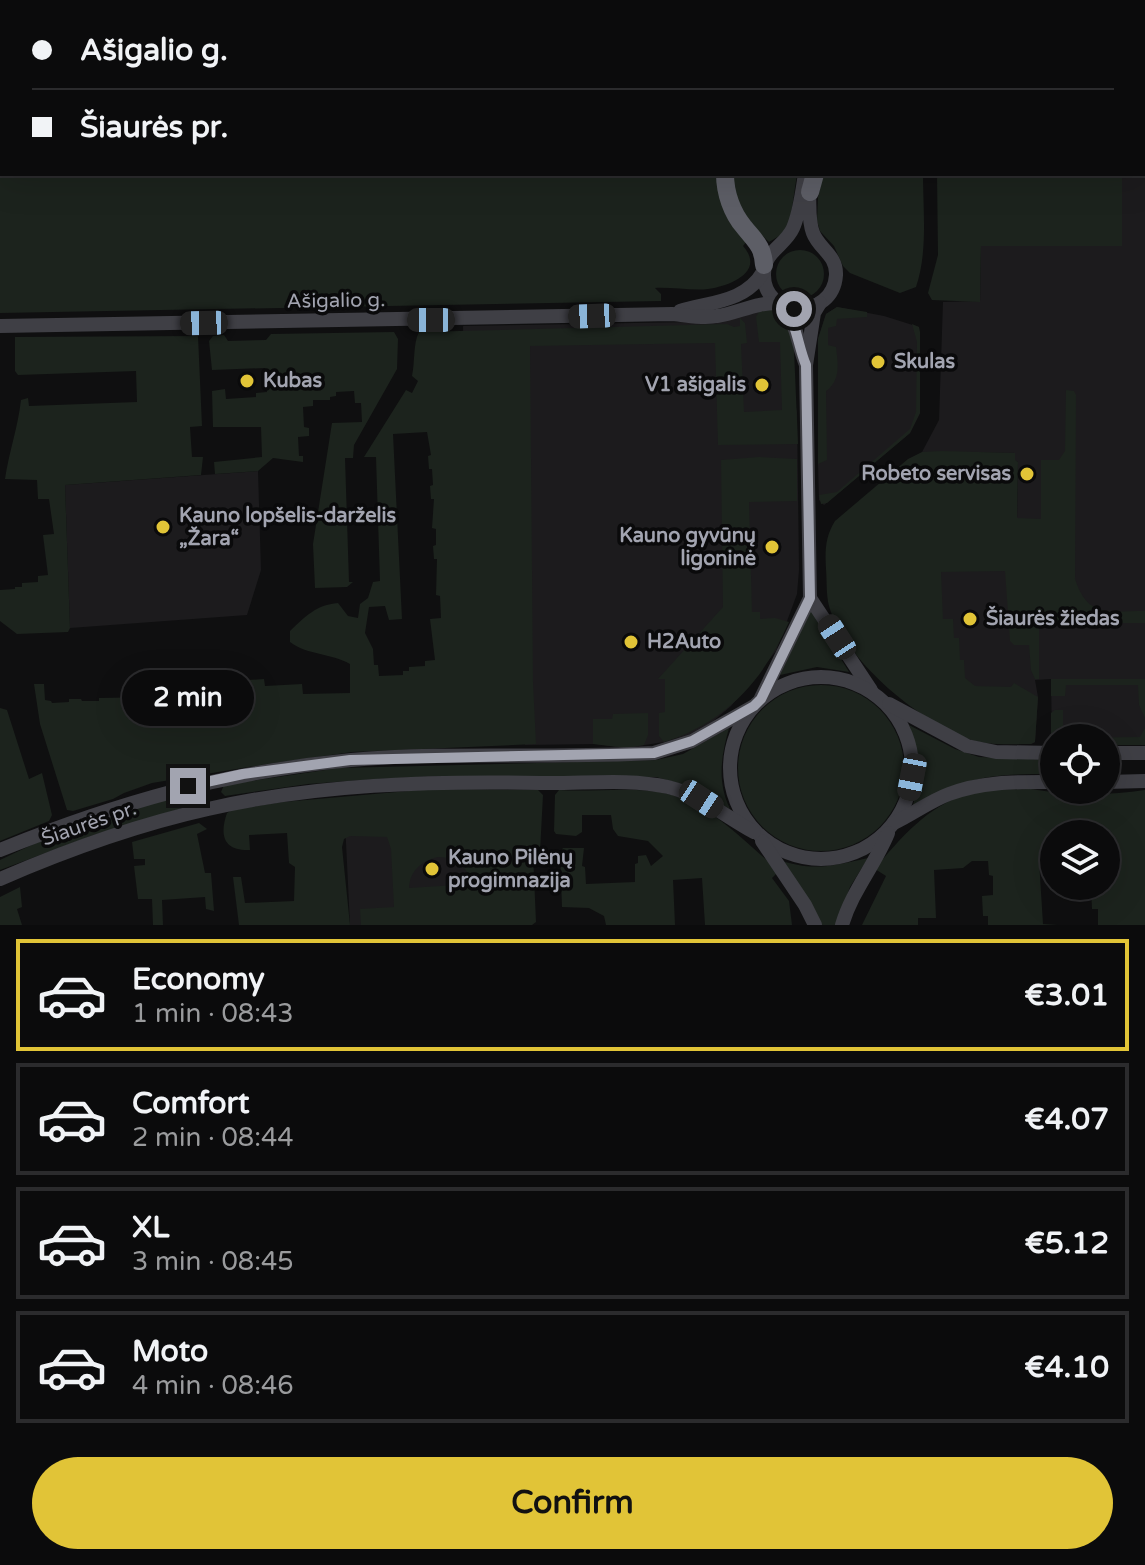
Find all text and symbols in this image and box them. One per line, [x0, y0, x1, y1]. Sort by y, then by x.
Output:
text: Ašigalio g. [80, 32, 228, 69]
text: Šiaurės pr. [80, 109, 228, 146]
street label: Ašigalio g. [287, 288, 385, 314]
route start [776, 291, 812, 327]
car [568, 303, 616, 329]
car [407, 308, 455, 332]
car [180, 311, 228, 335]
place label: Skulas [894, 350, 955, 374]
marker: Skulas [869, 353, 887, 371]
place label: Kubas [263, 369, 322, 393]
marker: Kubas [238, 372, 256, 390]
place label: V1 ašigalis [645, 373, 746, 397]
marker: V1 ašigalis [753, 376, 771, 394]
place label: Robeto servisas [861, 462, 1011, 486]
marker: Robeto servisas [1018, 465, 1036, 483]
place label: Kauno lopšelis-darželis „Žara“ [179, 504, 396, 551]
marker: Kauno lopšelis-darželis „Žara“ [154, 518, 172, 536]
place label: Kauno gyvūnų ligoninė [619, 524, 756, 571]
marker: Kauno gyvūnų ligoninė [763, 538, 781, 556]
place label: Šiaurės žiedas [986, 605, 1120, 631]
car [814, 610, 860, 664]
marker: Šiaurės žiedas [961, 610, 979, 628]
place label: H2Auto [647, 630, 721, 654]
marker: H2Auto [622, 633, 640, 651]
callout: 2 min [122, 670, 254, 726]
text: 2 min [153, 682, 223, 713]
map controls [1040, 724, 1120, 900]
button: locate [1040, 724, 1120, 804]
car [896, 751, 928, 803]
route end [170, 768, 206, 804]
car [674, 776, 728, 822]
street label: Šiaurės pr. [38, 796, 140, 851]
button: layers [1040, 820, 1120, 900]
place label: Kauno Pilėnų progimnazija [448, 846, 573, 893]
marker: Kauno Pilėnų progimnazija [423, 860, 441, 878]
icon: car [36, 959, 108, 1031]
text: Economy [132, 961, 265, 998]
text: €3.01 [1024, 977, 1109, 1014]
text: 1 min · 08:43 [132, 998, 294, 1029]
icon: car [36, 1083, 108, 1155]
text: Comfort [132, 1085, 250, 1122]
text: €4.07 [1024, 1101, 1109, 1138]
text: 2 min · 08:44 [132, 1122, 294, 1153]
icon: car [36, 1207, 108, 1279]
text: XL [132, 1209, 169, 1246]
text: €5.12 [1025, 1225, 1109, 1262]
text: 3 min · 08:45 [132, 1246, 294, 1277]
icon: car [36, 1331, 108, 1403]
text: Moto [132, 1333, 208, 1370]
text: €4.10 [1024, 1349, 1109, 1386]
text: 4 min · 08:46 [132, 1370, 294, 1401]
button: Confirm [32, 1457, 1113, 1549]

